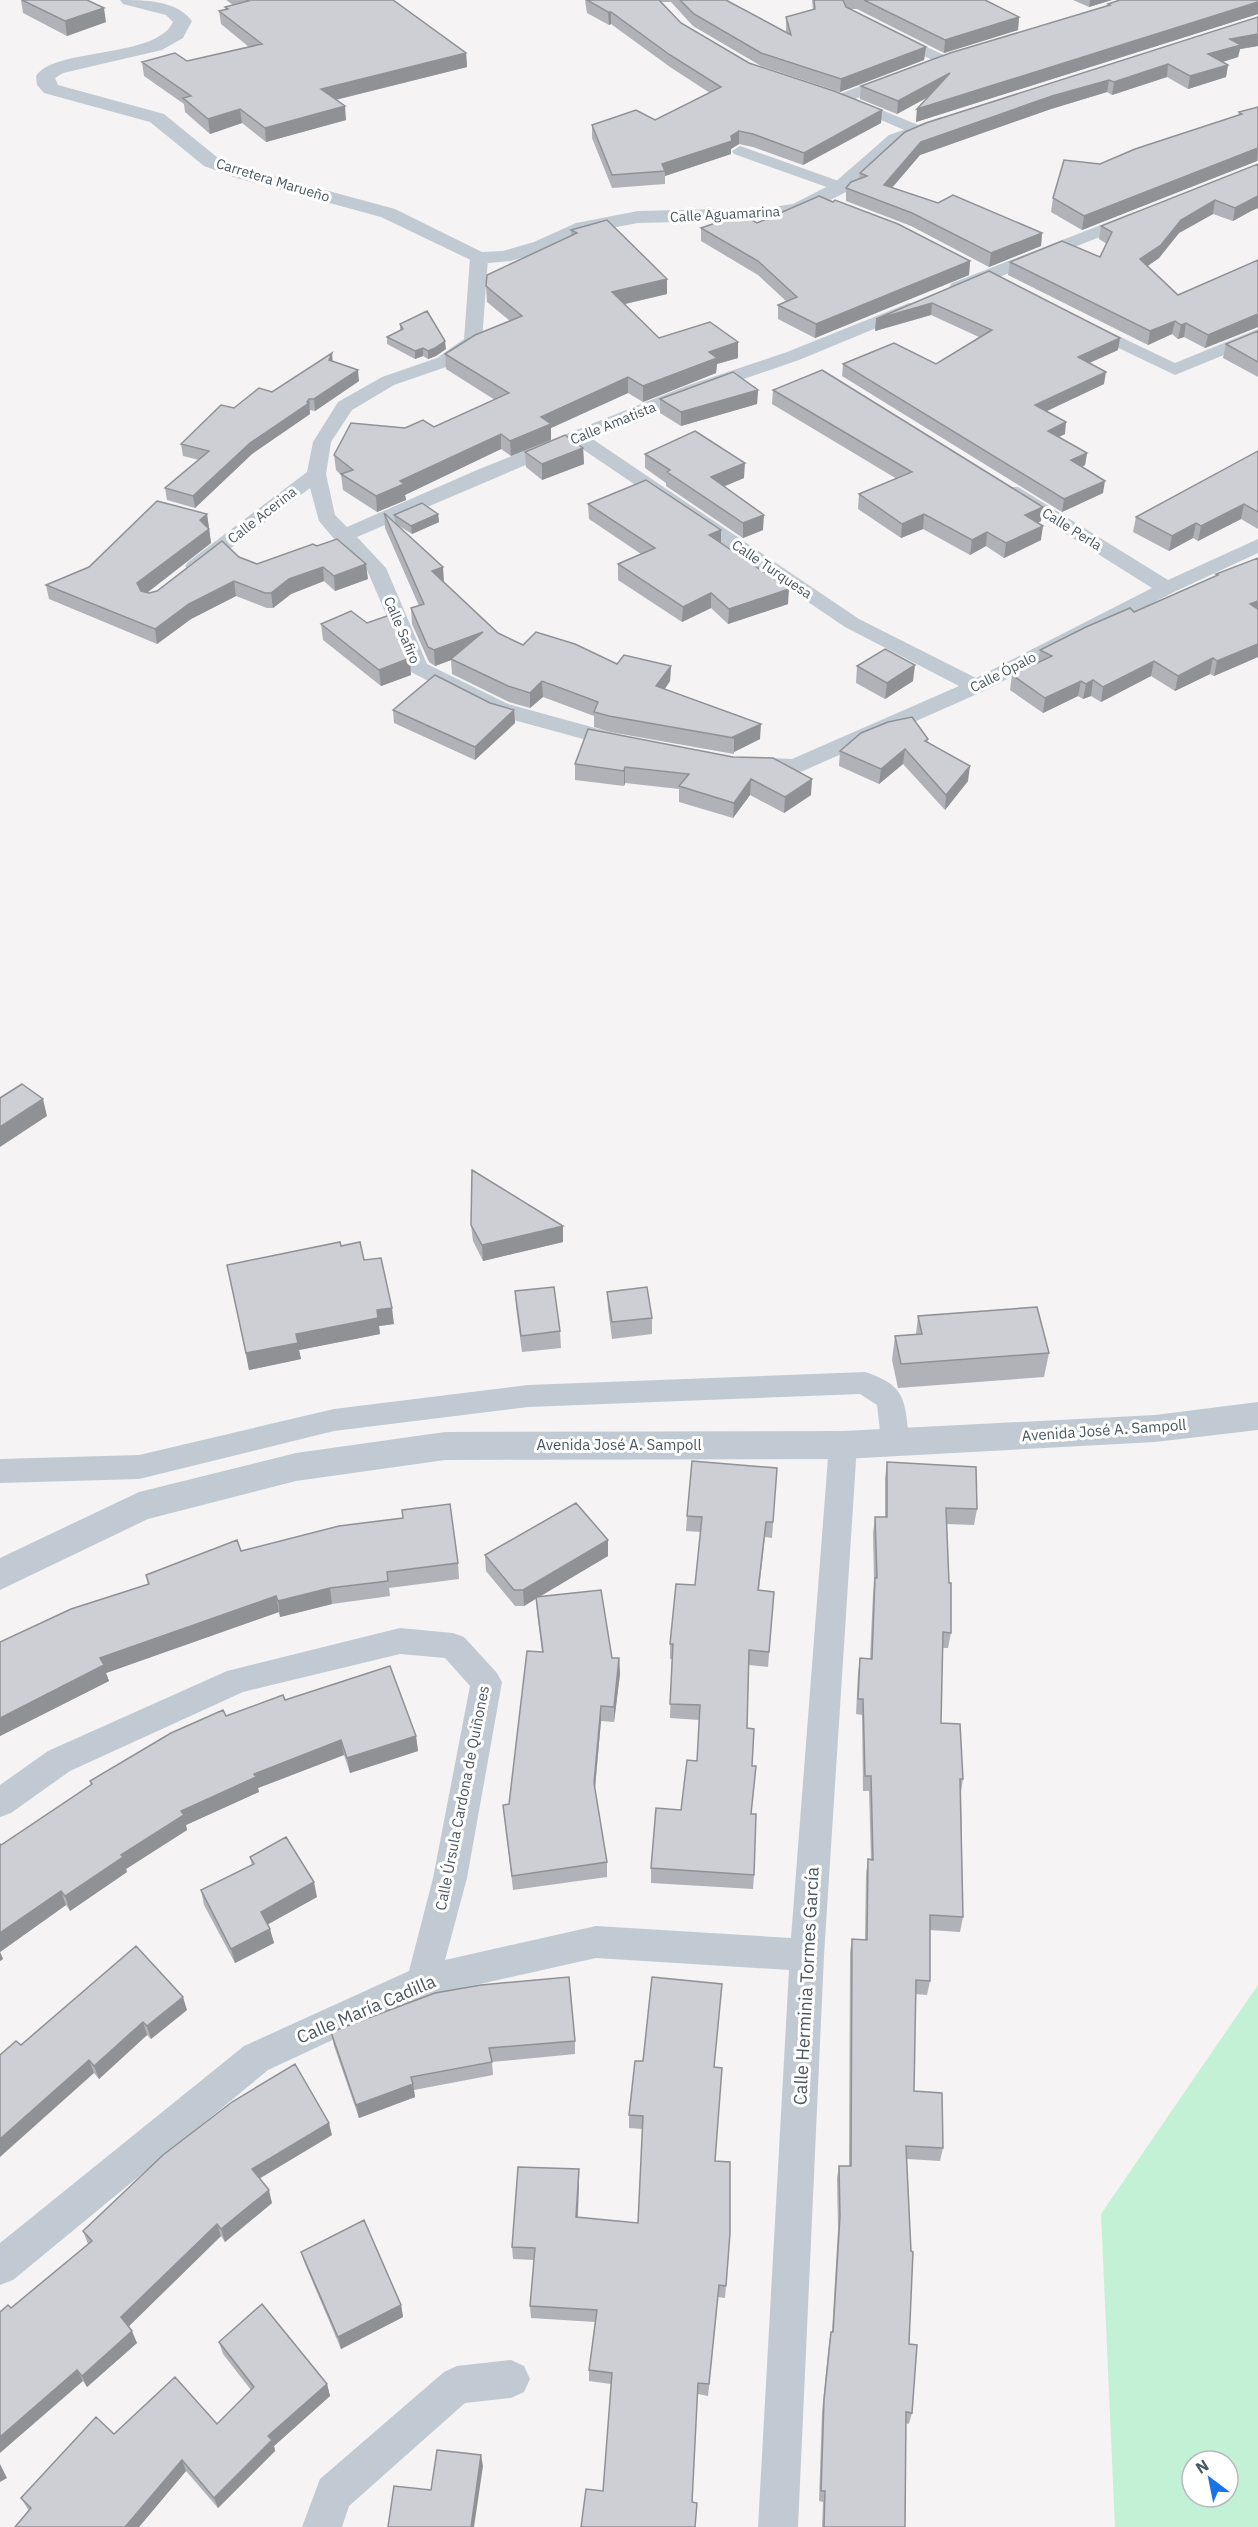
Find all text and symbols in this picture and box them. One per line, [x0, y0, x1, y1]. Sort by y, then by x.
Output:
street label: Carretera Marueño [214, 154, 332, 206]
street label: Calle Aguamarina [669, 202, 781, 226]
street label: Calle Amatista [567, 397, 659, 448]
street label: Calle Acerina [224, 482, 300, 547]
street label: Calle Perla [1039, 504, 1106, 555]
street label: Calle Turquesa [728, 536, 816, 603]
street label: Calle Safiro [380, 594, 424, 666]
street label: Calle Ópalo [966, 647, 1039, 696]
street label: Avenida José A. Sampoll [1021, 1415, 1187, 1445]
street label: Avenida José A. Sampoll [537, 1435, 701, 1454]
street label: Calle Úrsula Cardona de Quiñones [431, 1684, 493, 1912]
street label: Calle Herminia Tormes García [788, 1866, 824, 2106]
street label: Calle María Cadilla [293, 1969, 439, 2049]
north arrow [1180, 2449, 1240, 2509]
text: N [1192, 2455, 1212, 2478]

